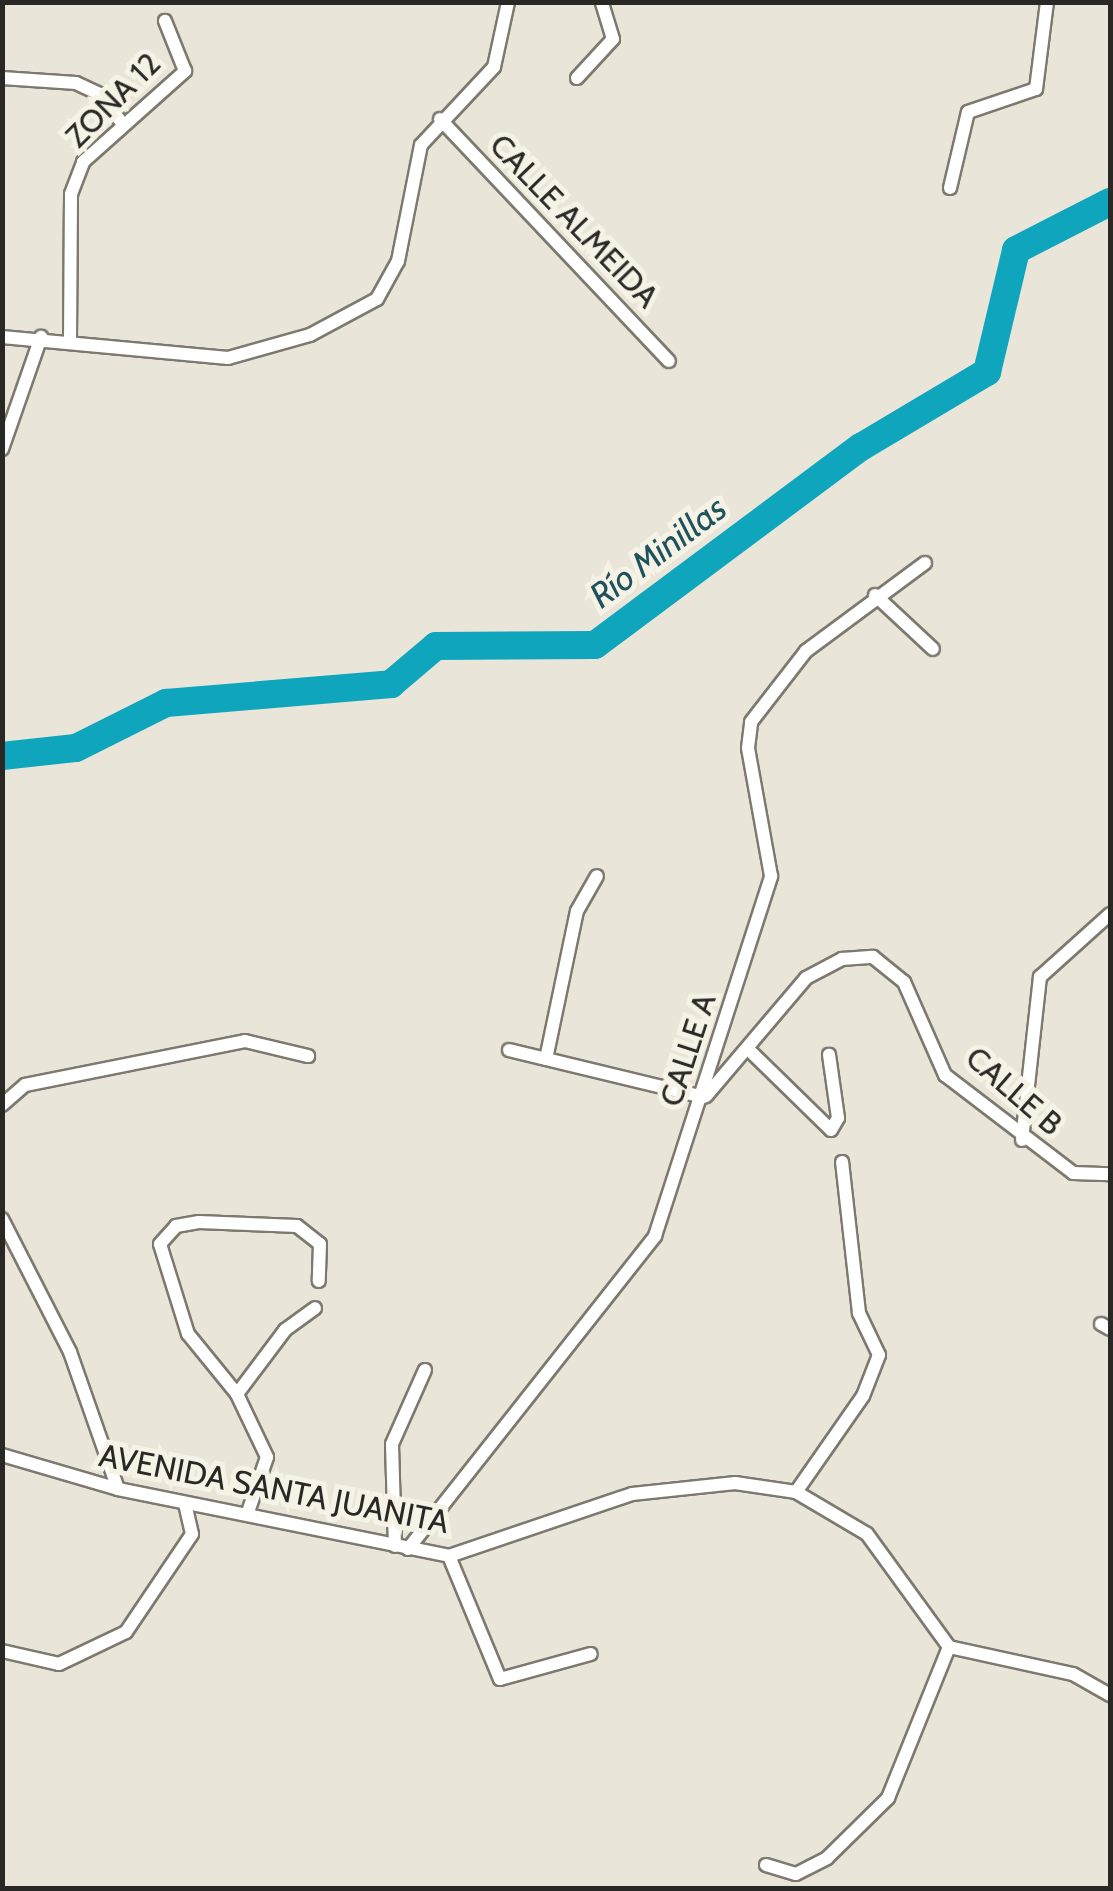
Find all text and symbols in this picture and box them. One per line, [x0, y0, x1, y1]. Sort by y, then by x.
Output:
street label: ZONA 12 [58, 45, 168, 155]
street label: CALLE ALMEIDA [482, 126, 666, 316]
water label: Río Minillas [581, 487, 735, 617]
street label: CALLE A [652, 989, 724, 1111]
street label: CALLE B [958, 1039, 1070, 1143]
street label: AVENIDA SANTA JUANITA [96, 1436, 452, 1542]

